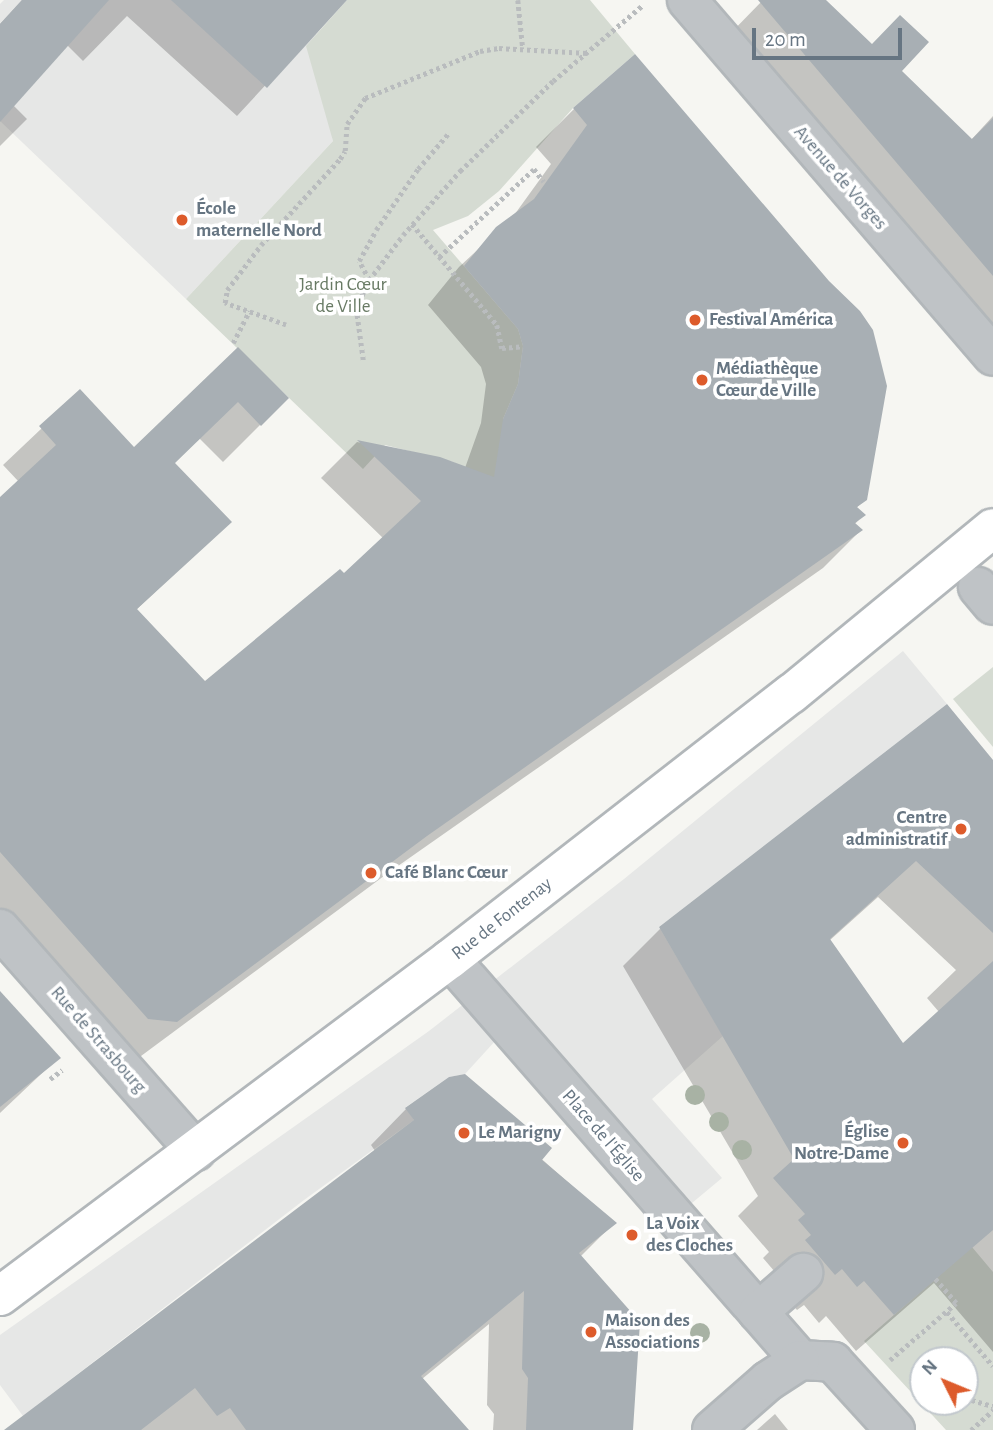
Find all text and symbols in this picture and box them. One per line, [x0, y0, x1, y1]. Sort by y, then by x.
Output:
scale bar [755, 14, 906, 58]
text: 20 m [765, 29, 806, 50]
street label: Avenue de Vorges [789, 121, 891, 235]
place label: École maternelle Nord [196, 198, 322, 242]
marker: École maternelle Nord [174, 212, 190, 228]
park label: Jardin Cœur de Ville [299, 274, 387, 318]
place label: Festival América [709, 309, 833, 331]
marker: Festival América [687, 312, 703, 328]
place label: Médiathèque Cœur de Ville [716, 358, 818, 402]
marker: Médiathèque Cœur de Ville [694, 372, 710, 388]
place label: Centre administratif [846, 807, 947, 851]
marker: Centre administratif [953, 821, 969, 837]
place label: Café Blanc Cœur [385, 862, 507, 884]
marker: Café Blanc Cœur [363, 865, 379, 881]
street label: Rue de Fontenay [447, 873, 557, 965]
street label: Rue de Strasbourg [45, 982, 151, 1098]
street label: Place de l'Église [557, 1085, 649, 1187]
place label: Église Notre-Dame [794, 1121, 889, 1165]
place label: Le Marigny [478, 1122, 561, 1144]
marker: Le Marigny [456, 1125, 472, 1141]
marker: Église Notre-Dame [895, 1135, 911, 1151]
place label: La Voix des Cloches [646, 1213, 733, 1257]
marker: La Voix des Cloches [624, 1227, 640, 1243]
place label: Maison des Associations [605, 1310, 700, 1354]
marker: Maison des Associations [583, 1324, 599, 1340]
north arrow [909, 1346, 979, 1416]
text: N [918, 1356, 941, 1379]

